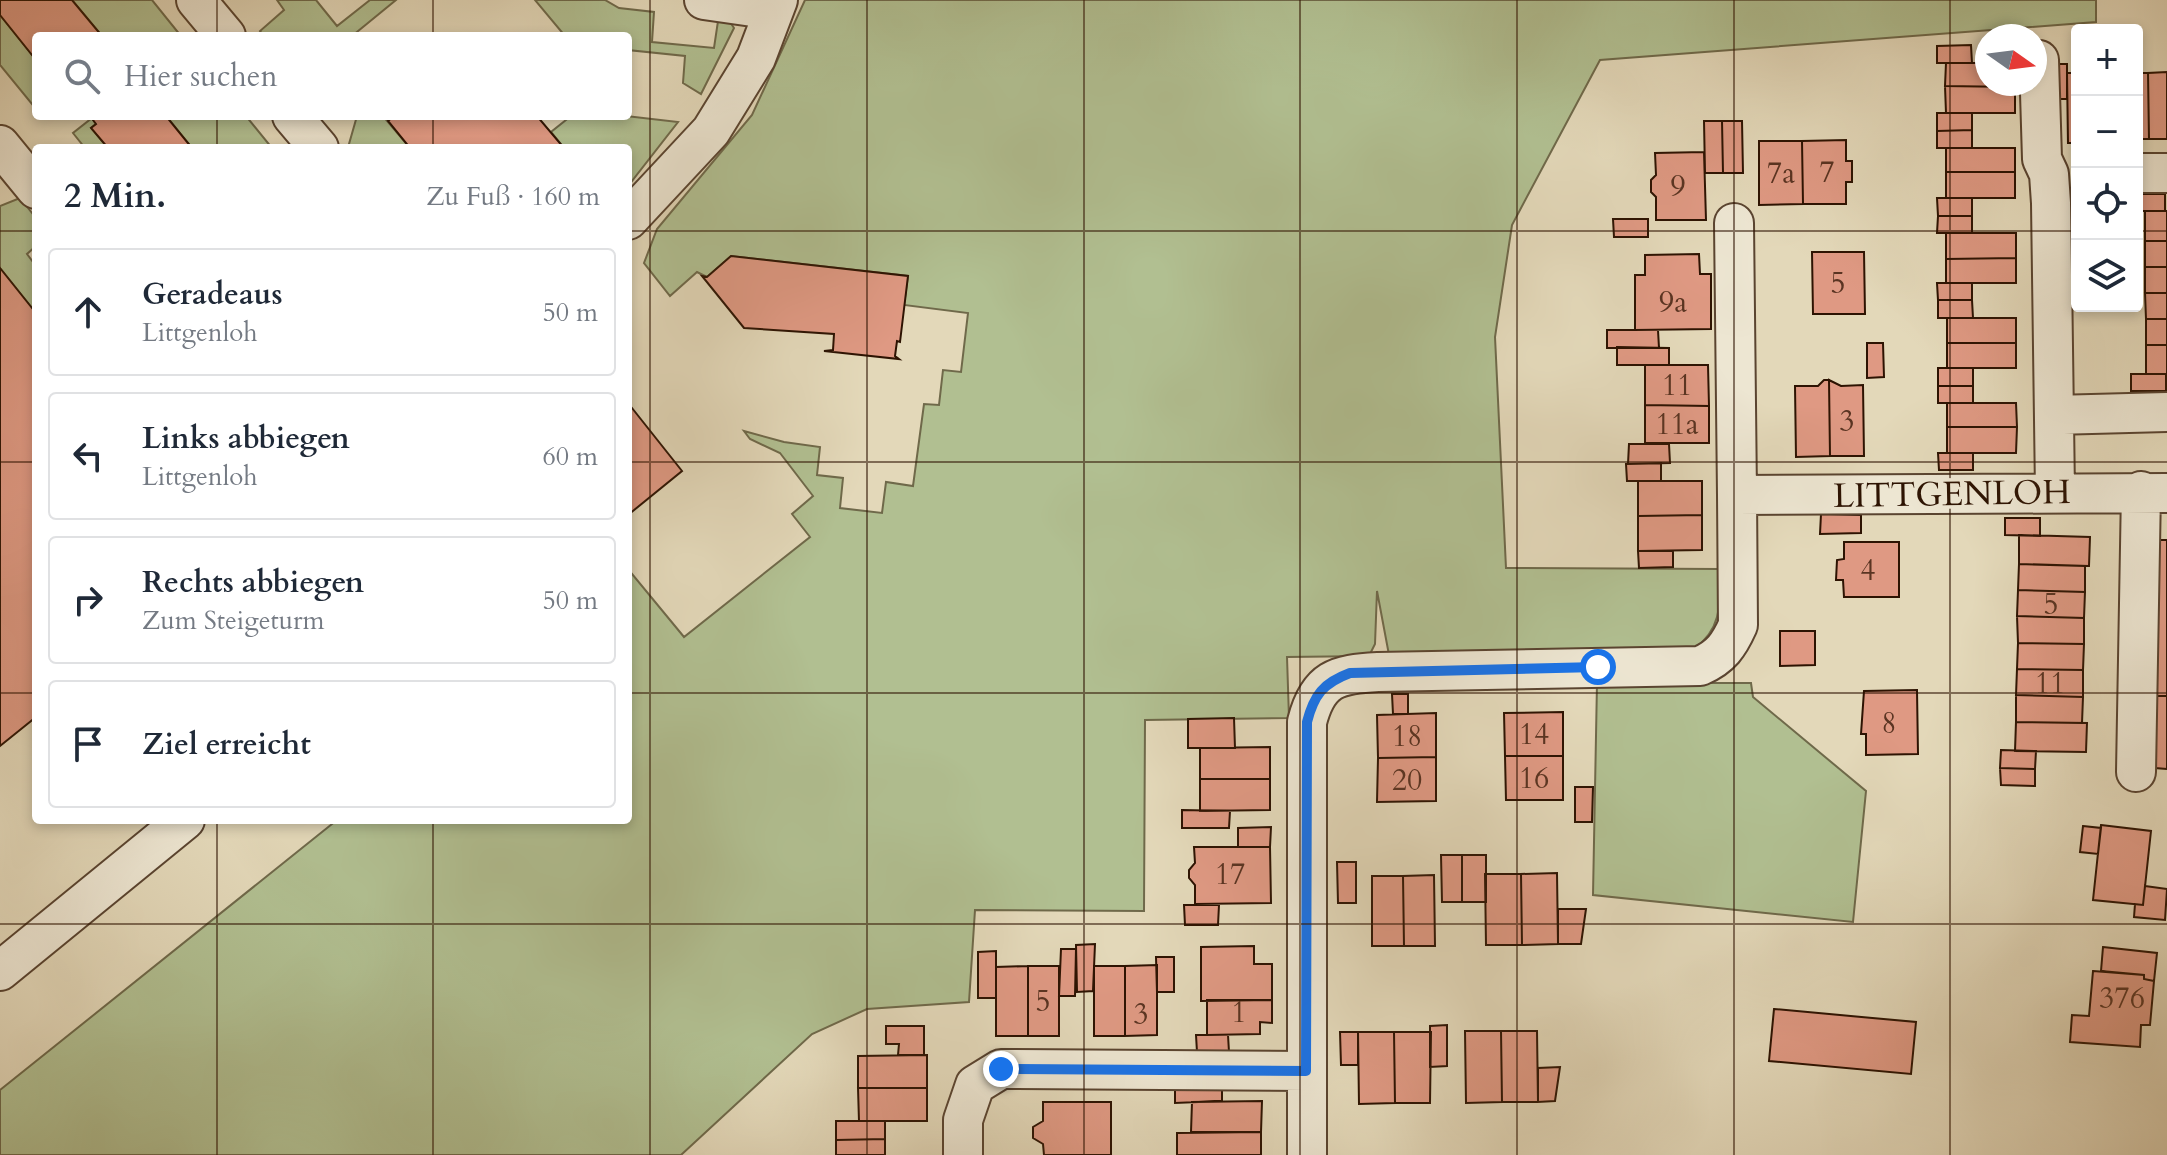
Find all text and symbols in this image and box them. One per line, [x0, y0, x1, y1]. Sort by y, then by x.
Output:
north arrow [1975, 24, 2047, 96]
map controls [2071, 24, 2143, 312]
button: + [2071, 24, 2143, 96]
search box [32, 32, 632, 120]
icon: search [60, 54, 104, 98]
text: Hier suchen [124, 56, 277, 97]
button: − [2071, 96, 2143, 168]
house number: 7 [1819, 152, 1835, 193]
house number: 7a [1767, 153, 1795, 194]
house number: 9 [1670, 166, 1686, 207]
button: locate [2071, 168, 2143, 240]
text: 2 Min. [64, 173, 166, 219]
text: Zu Fuß · 160 m [426, 179, 600, 214]
button: layers [2071, 240, 2143, 312]
house number: 5 [1830, 263, 1846, 304]
text: Geradeaus [142, 274, 283, 315]
house number: 9a [1659, 282, 1687, 323]
icon: ahead [66, 290, 110, 334]
text: 50 m [542, 295, 598, 330]
text: Littgenloh [142, 315, 258, 350]
house number: 11 [1662, 365, 1692, 406]
house number: 3 [1839, 401, 1855, 442]
house number: 11a [1655, 404, 1699, 445]
text: Links abbiegen [142, 418, 350, 459]
icon: left [66, 434, 110, 478]
text: 60 m [542, 439, 598, 474]
text: Littgenloh [142, 459, 258, 494]
street label: LITTGENLOH [1833, 469, 2071, 519]
house number: 4 [1860, 550, 1876, 591]
text: Rechts abbiegen [142, 562, 364, 603]
icon: right [66, 578, 110, 622]
text: 50 m [542, 583, 598, 618]
house number: 5 [2043, 584, 2059, 625]
text: Zum Steigeturm [142, 603, 324, 638]
route start [1580, 649, 1616, 685]
house number: 11 [2035, 663, 2065, 704]
house number: 8 [1881, 703, 1897, 744]
house number: 14 [1519, 714, 1549, 755]
house number: 18 [1392, 716, 1422, 757]
icon: arrive [66, 722, 110, 766]
text: Ziel erreicht [142, 724, 311, 765]
house number: 16 [1519, 758, 1549, 799]
house number: 20 [1392, 760, 1422, 801]
house number: 17 [1215, 854, 1245, 895]
house number: 376 [2099, 978, 2145, 1019]
house number: 5 [1035, 981, 1051, 1022]
house number: 1 [1231, 992, 1247, 1033]
house number: 3 [1133, 994, 1149, 1035]
route end [983, 1051, 1019, 1087]

